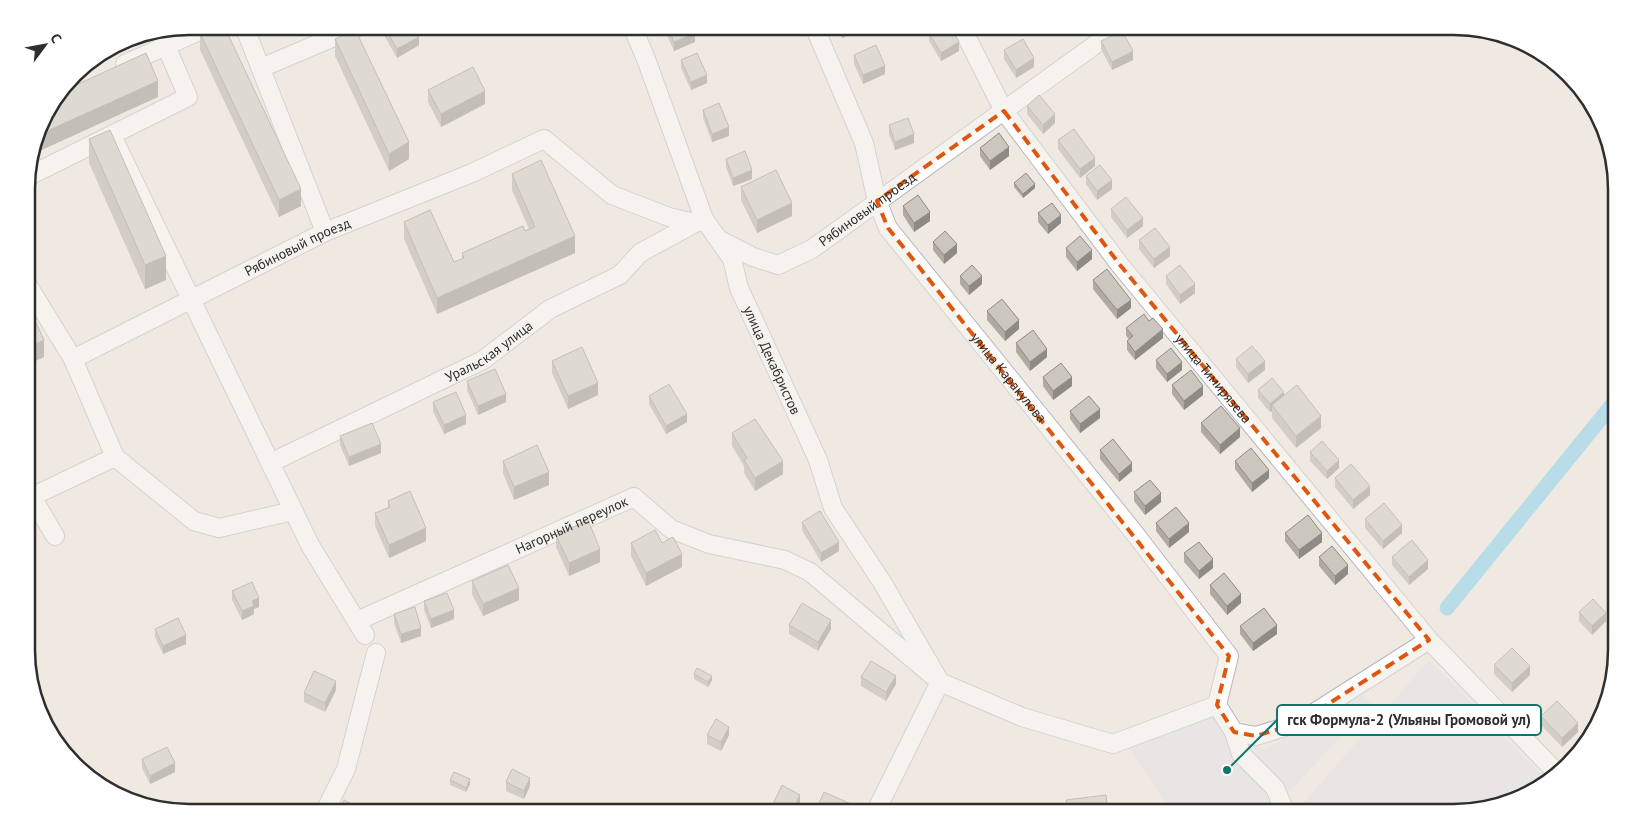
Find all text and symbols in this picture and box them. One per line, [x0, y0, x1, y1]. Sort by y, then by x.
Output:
north arrow [20, 20, 70, 70]
text: С [46, 30, 66, 46]
street label: Рябиновый проезд [815, 168, 920, 250]
street label: Рябиновый проезд [241, 214, 353, 280]
street label: улица Декабристов [739, 303, 805, 417]
street label: Уральская улица [442, 317, 536, 386]
street label: улица Каракулова [967, 329, 1051, 426]
street label: улица Тимирязева [1171, 330, 1256, 427]
street label: Нагорный переулок [512, 492, 631, 558]
callout: гск Формула-2 (Ульяны Громовой ул) [1277, 705, 1541, 735]
text: гск Формула-2 (Ульяны Громовой ул) [1287, 710, 1531, 729]

